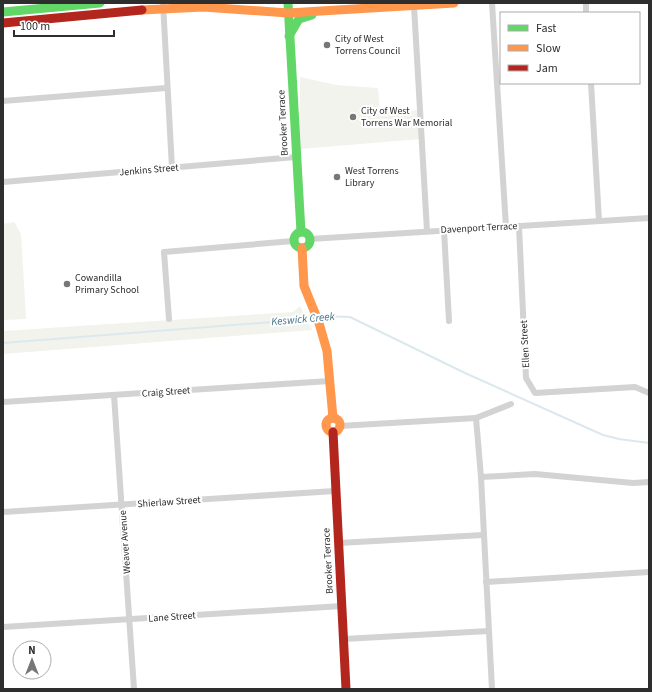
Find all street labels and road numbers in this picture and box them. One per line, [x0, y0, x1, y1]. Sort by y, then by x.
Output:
street label: Brooker Terrace [274, 90, 292, 156]
street label: Jenkins Street [119, 160, 180, 180]
street label: Davenport Terrace [440, 219, 518, 237]
street label: Ellen Street [517, 319, 533, 368]
street label: Craig Street [141, 383, 191, 401]
street label: Shierlaw Street [137, 493, 202, 511]
street label: Weaver Avenue [116, 510, 134, 574]
street label: Brooker Terrace [319, 528, 337, 594]
street label: Lane Street [148, 608, 197, 626]

